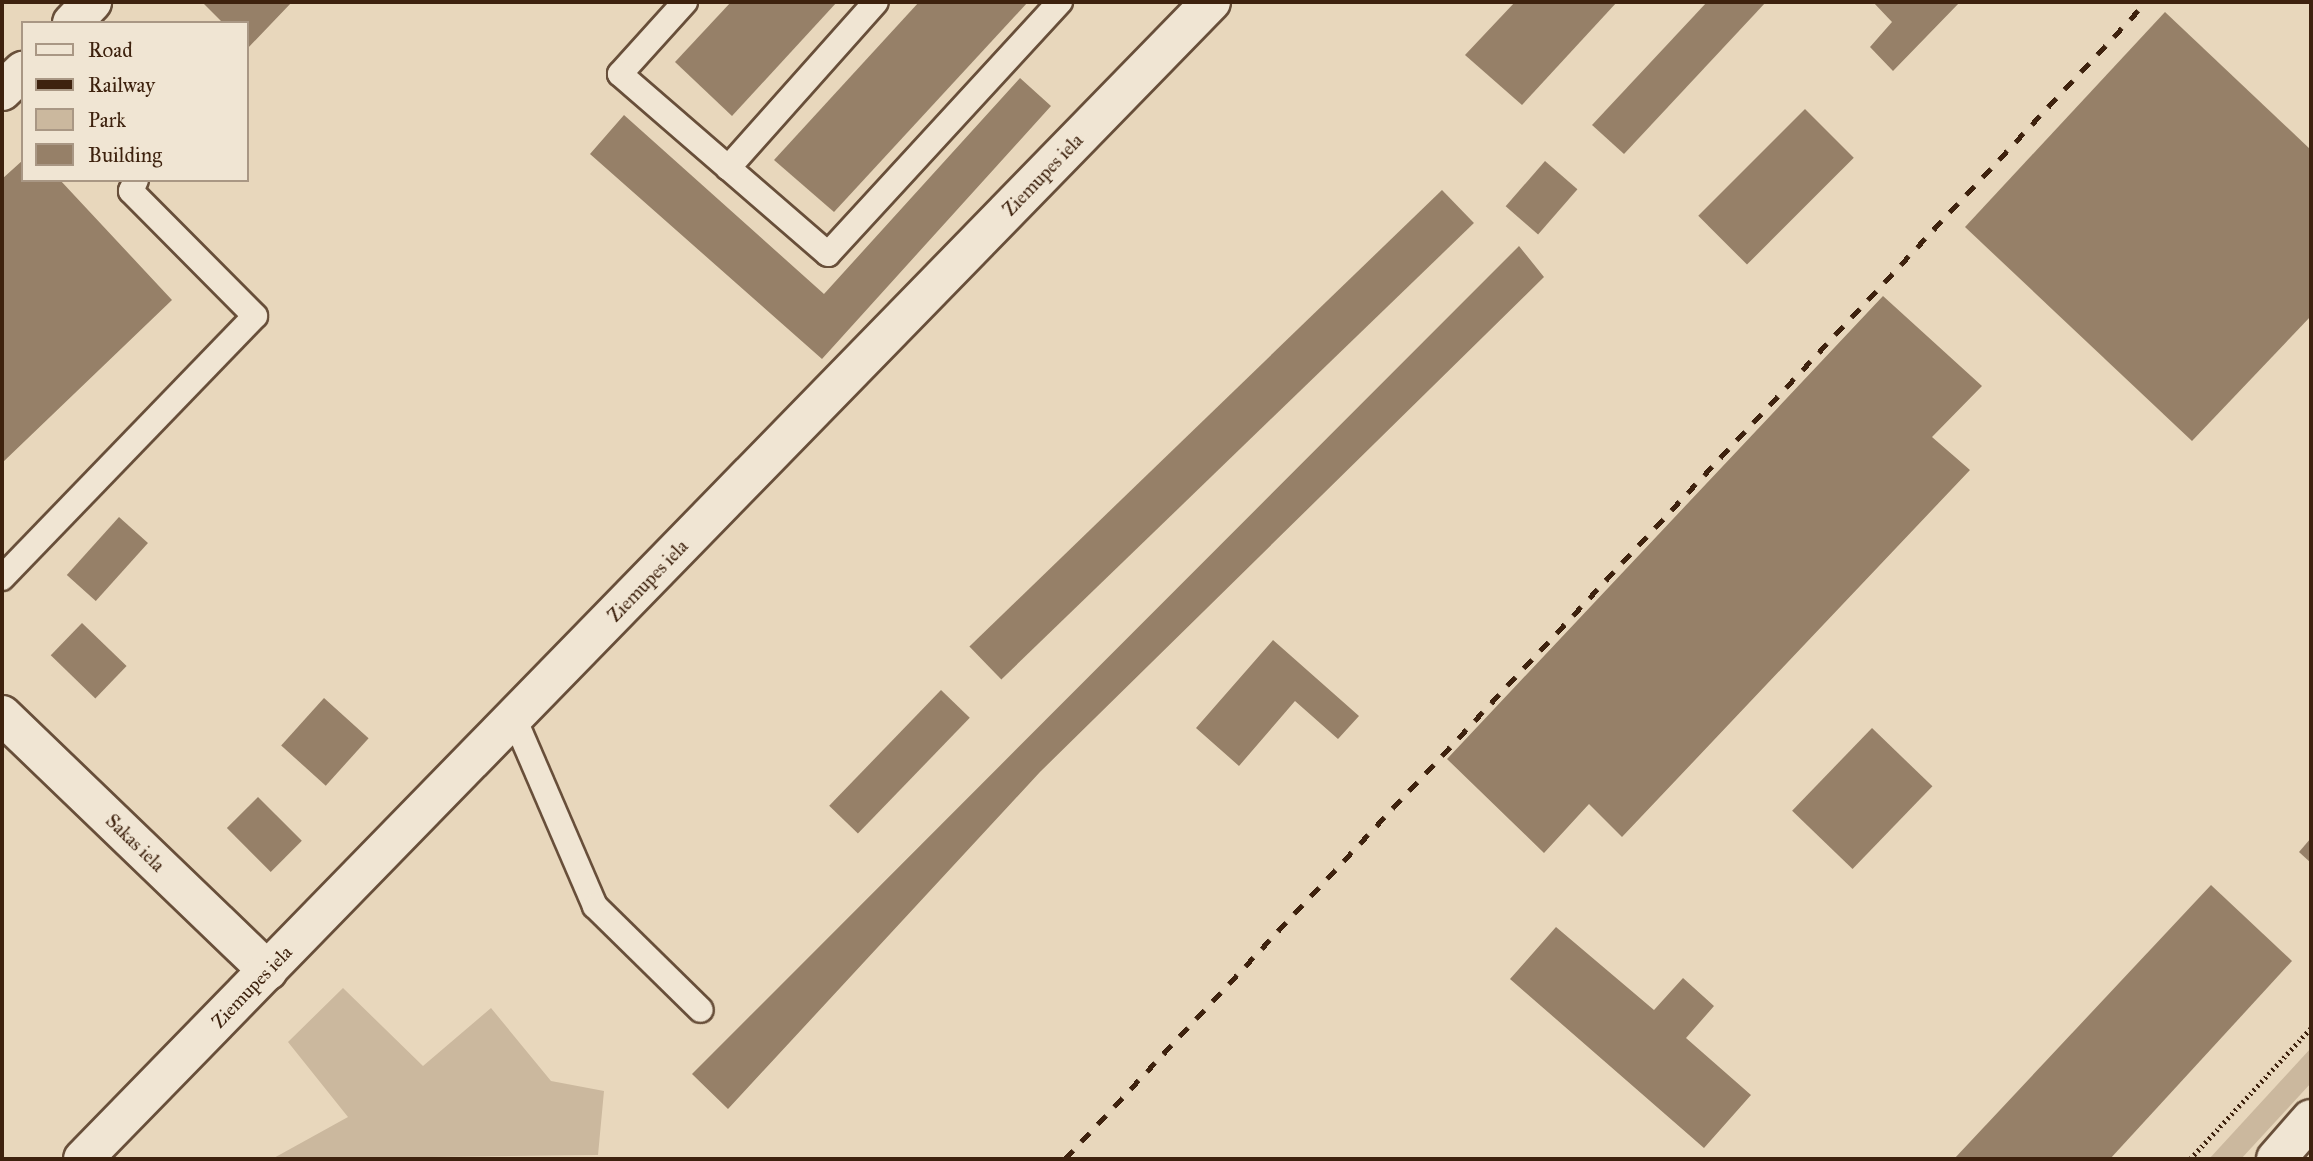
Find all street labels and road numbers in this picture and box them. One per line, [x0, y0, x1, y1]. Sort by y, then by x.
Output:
street label: Ziemupes iela [998, 129, 1088, 221]
street label: Ziemupes iela [603, 535, 693, 627]
street label: Sakas iela [101, 809, 169, 877]
street label: Ziemupes iela [207, 941, 297, 1033]

